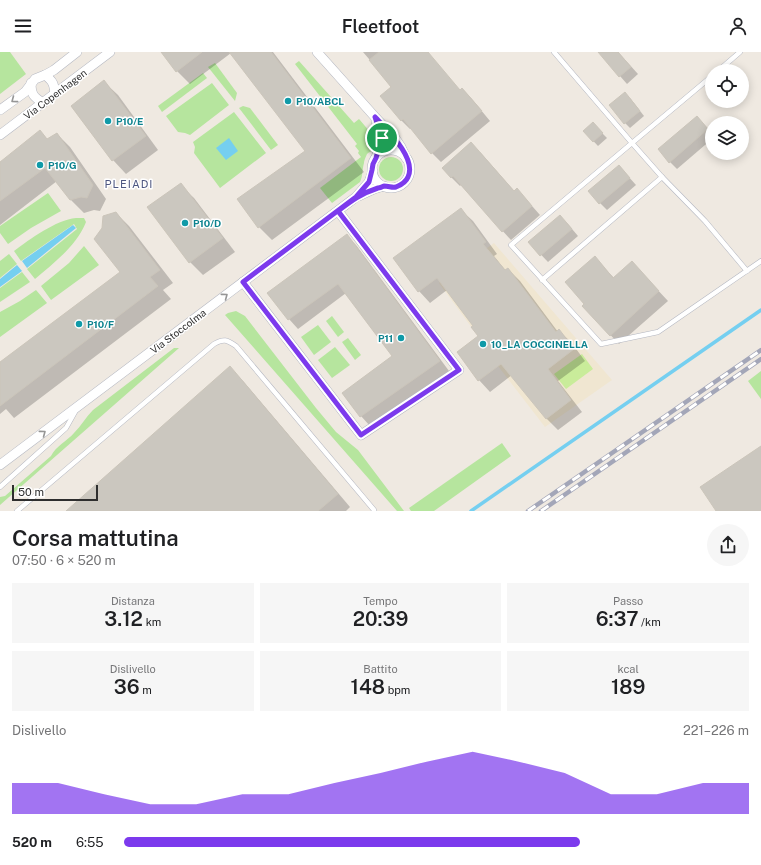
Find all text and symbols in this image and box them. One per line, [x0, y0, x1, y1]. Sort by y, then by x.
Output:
icon: menu [12, 15, 34, 37]
icon: person [727, 15, 749, 37]
text: Fleetfoot [342, 16, 419, 37]
map controls [705, 64, 749, 160]
button: locate [705, 64, 749, 108]
street label: Via Copenhagen [21, 66, 89, 122]
one-way arrow [11, 95, 18, 102]
place label: P10/ABCL [296, 95, 344, 107]
marker: P10/ABCL [283, 96, 293, 106]
place label: P10/E [116, 115, 143, 127]
marker: P10/E [103, 116, 113, 126]
button: layers [705, 116, 749, 160]
pin [365, 121, 399, 155]
icon: arrive [371, 127, 393, 149]
place label: P10/G [48, 159, 77, 171]
marker: P10/G [35, 160, 45, 170]
district label: PLEIADI [105, 178, 153, 190]
place label: P10/D [193, 217, 221, 229]
marker: P10/D [180, 218, 190, 228]
one-way arrow [221, 293, 228, 300]
street label: Via Stoccolma [148, 306, 208, 356]
place label: P10/F [87, 318, 114, 330]
marker: P10/F [74, 319, 84, 329]
place label: P11 [378, 332, 393, 344]
marker: P11 [396, 333, 406, 343]
place label: 10_LA COCCINELLA [491, 338, 588, 350]
marker: 10_LA COCCINELLA [478, 339, 488, 349]
one-way arrow [38, 430, 45, 437]
scale bar [12, 483, 98, 502]
text: 50 m [18, 486, 44, 498]
button: share [707, 524, 749, 566]
text: Corsa mattutina [12, 525, 179, 551]
text: 07:50 · 6 × 520 m [12, 553, 116, 568]
text: Distanza [111, 595, 155, 607]
text: Tempo [363, 595, 398, 607]
text: Passo [613, 595, 643, 607]
text: 3.12 [104, 607, 143, 631]
text: 20:39 [353, 607, 408, 631]
text: 6:37 [596, 607, 638, 631]
text: km [143, 616, 161, 628]
text: /km [638, 616, 661, 628]
text: Dislivello [110, 663, 156, 675]
text: Battito [363, 663, 398, 675]
text: kcal [618, 663, 639, 675]
text: 36 [114, 675, 140, 699]
text: 148 [351, 675, 385, 699]
text: 189 [611, 675, 645, 699]
text: m [140, 684, 152, 696]
text: bpm [385, 684, 410, 696]
text: Dislivello [12, 723, 66, 738]
text: 221–226 m [683, 723, 749, 738]
text: 520 m [12, 835, 52, 850]
text: 6:55 [76, 835, 104, 850]

